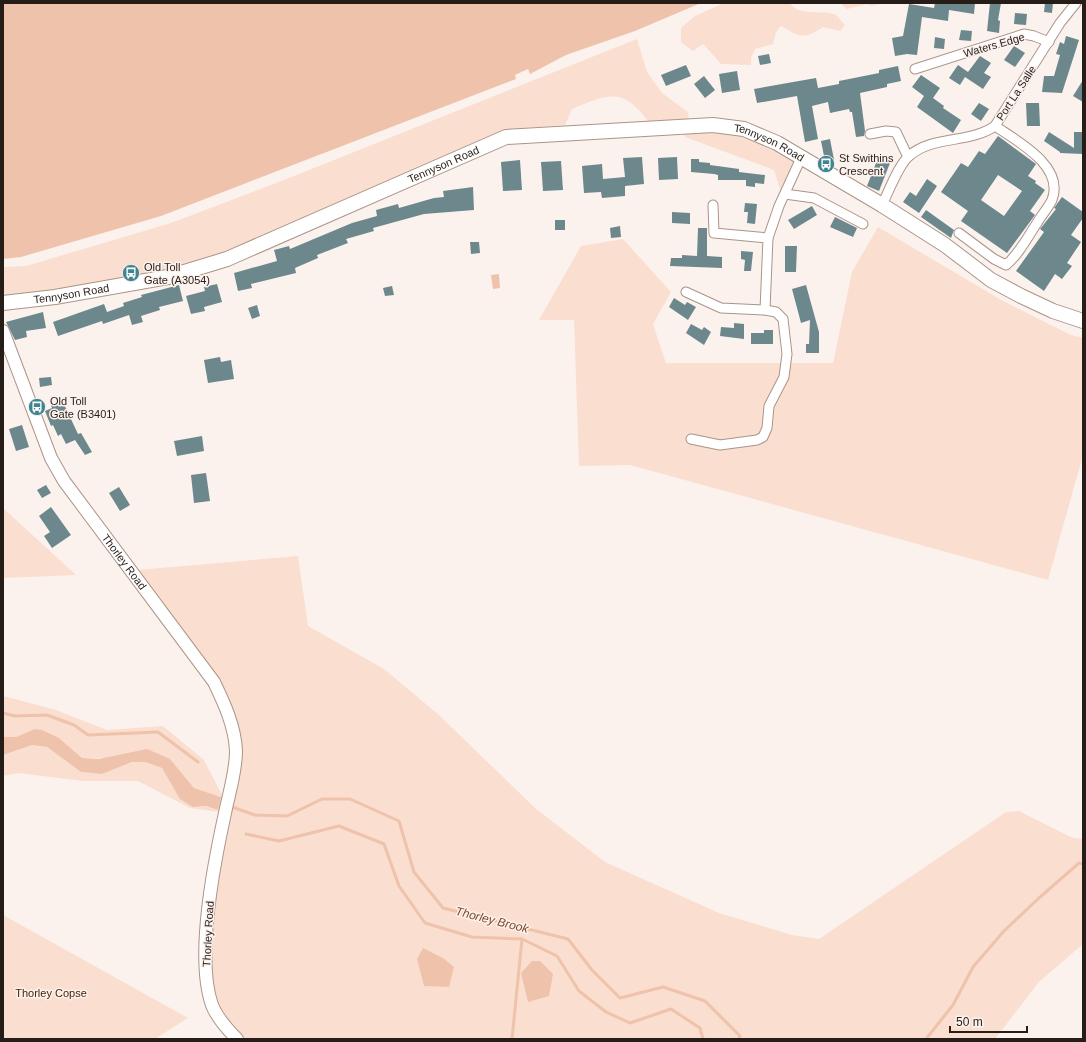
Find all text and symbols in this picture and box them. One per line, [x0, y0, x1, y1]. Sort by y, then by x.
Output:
street label: Waters Edge [962, 31, 1026, 59]
street label: Port La Salle [994, 63, 1038, 123]
street label: Tennyson Road [733, 122, 806, 164]
street label: Tennyson Road [406, 144, 481, 185]
place label: St Swithins Crescent [839, 152, 894, 177]
bus stop icon: St Swithins Crescent [816, 154, 836, 174]
place label: Old Toll Gate (A3054) [144, 261, 210, 286]
bus stop icon: Old Toll Gate (A3054) [121, 263, 141, 283]
street label: Tennyson Road [33, 282, 110, 305]
place label: Old Toll Gate (B3401) [50, 395, 116, 420]
bus stop icon: Old Toll Gate (B3401) [27, 397, 47, 417]
street label: Thorley Road [100, 532, 149, 592]
street label: Thorley Road [200, 901, 216, 967]
water label: Thorley Brook [454, 904, 531, 936]
park label: Thorley Copse [15, 987, 87, 999]
scale bar [950, 1008, 1027, 1034]
text: 50 m [956, 1015, 983, 1029]

